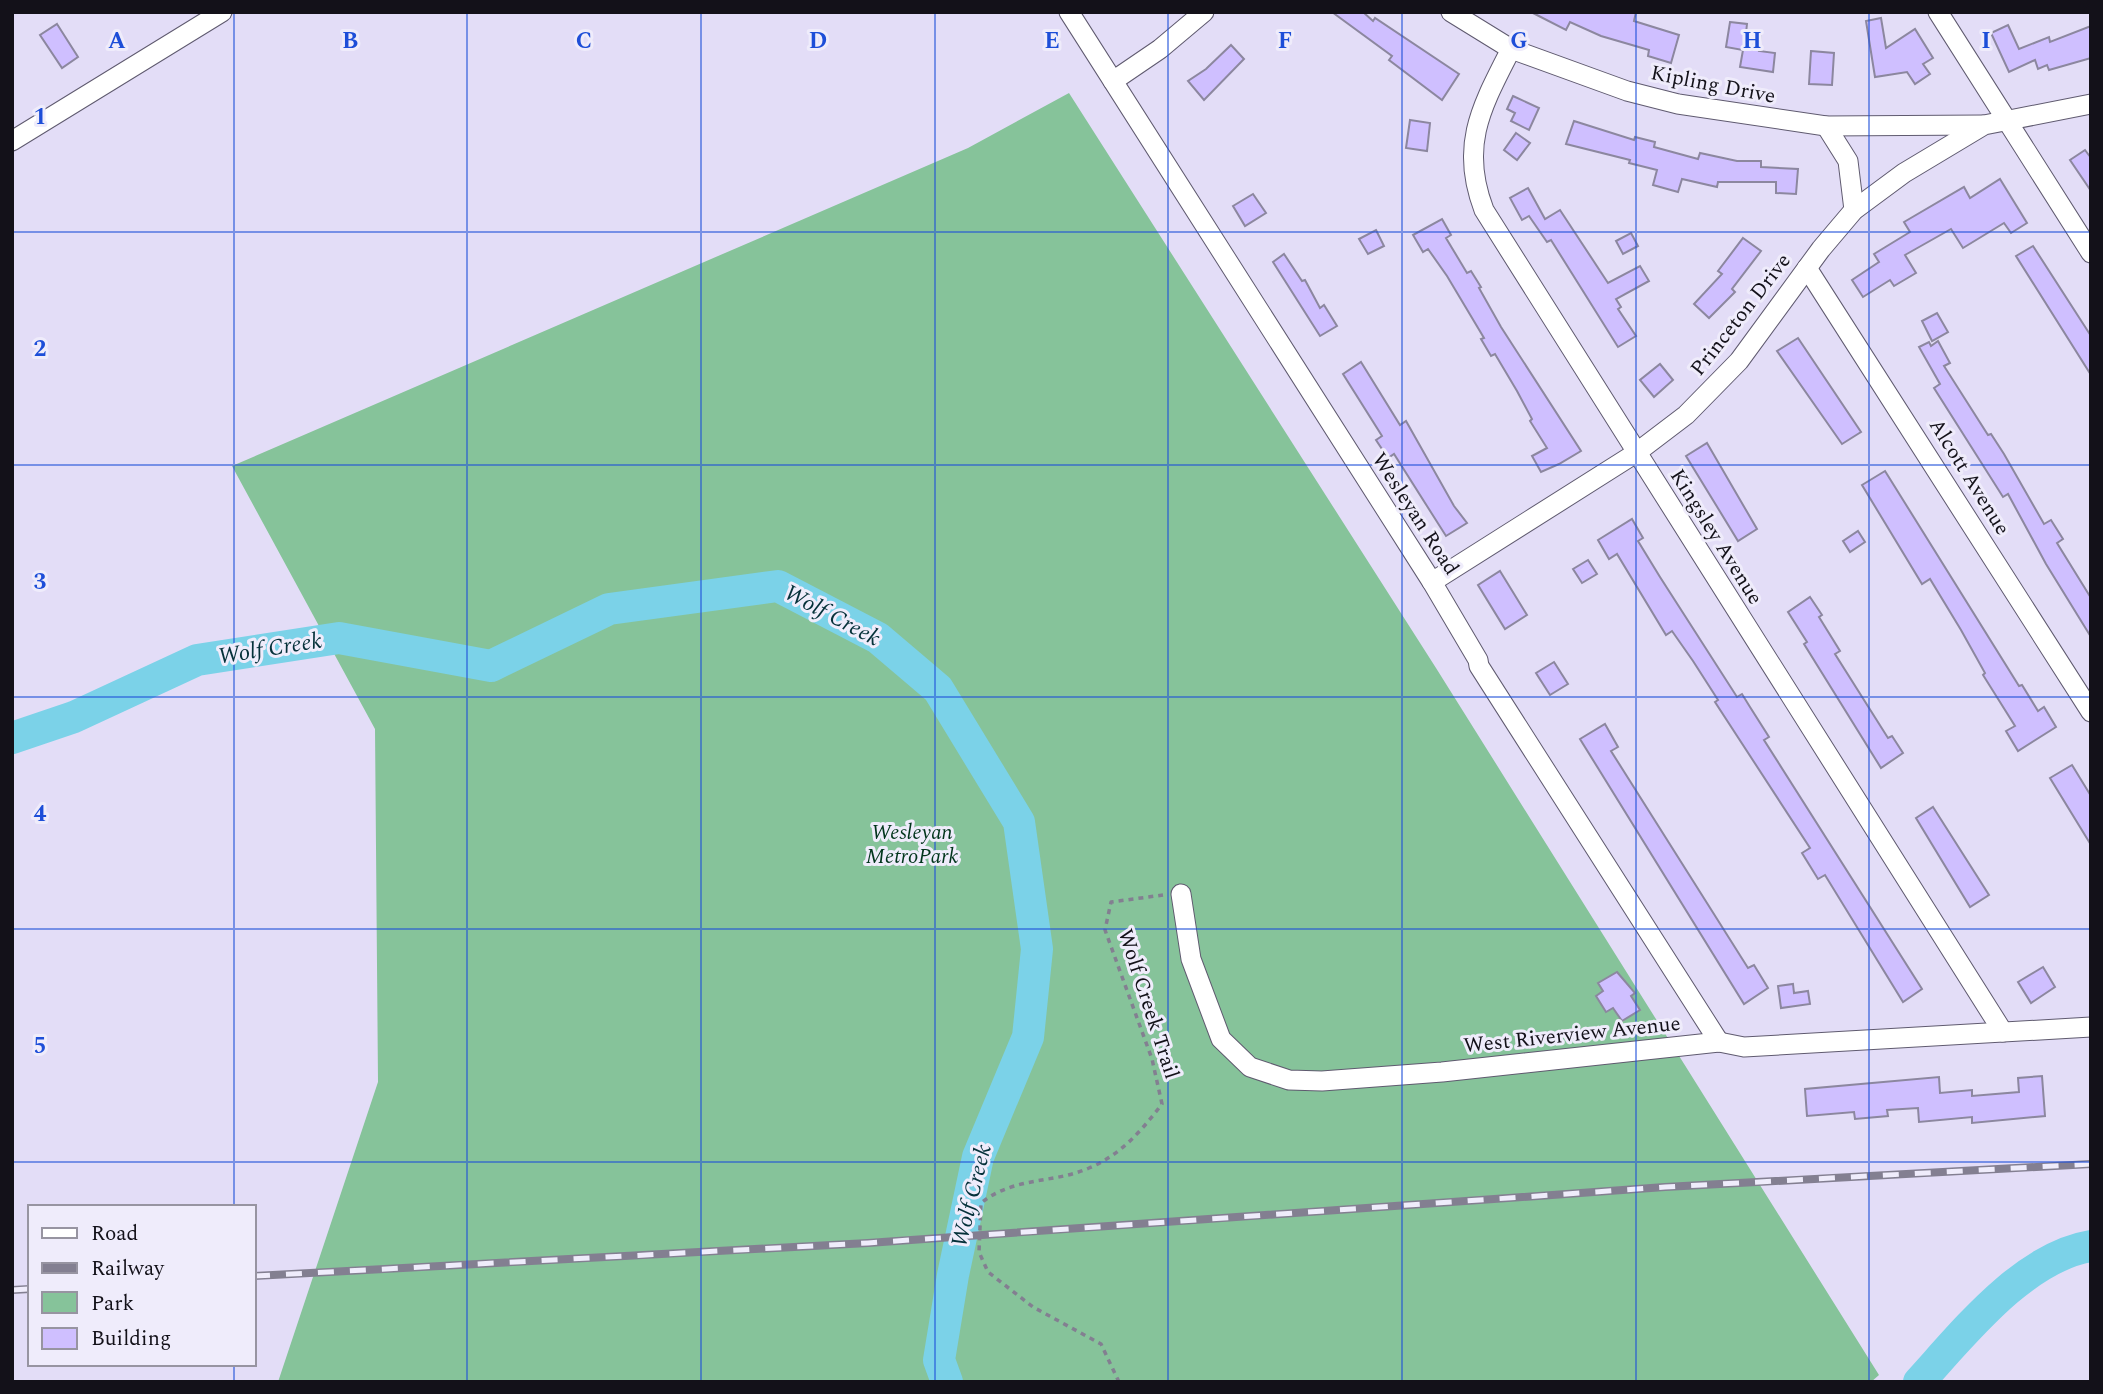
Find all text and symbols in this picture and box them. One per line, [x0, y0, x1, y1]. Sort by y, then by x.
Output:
text: A [108, 24, 126, 59]
text: B [342, 24, 358, 59]
text: C [576, 24, 592, 59]
text: D [809, 24, 827, 59]
text: E [1044, 24, 1060, 59]
text: F [1278, 24, 1292, 59]
text: G [1510, 24, 1528, 59]
text: H [1742, 24, 1762, 59]
text: I [1981, 24, 1991, 59]
street label: Kipling Drive [1648, 57, 1778, 113]
text: 1 [34, 100, 46, 135]
street label: Princeton Drive [1683, 247, 1799, 383]
text: 2 [34, 332, 47, 367]
street label: Alcott Avenue [1920, 412, 2018, 542]
street label: Wesleyan Road [1363, 446, 1467, 582]
street label: Kingsley Avenue [1661, 463, 1771, 611]
text: 3 [34, 565, 47, 600]
water label: Wolf Creek [777, 576, 887, 656]
water label: Wolf Creek [215, 623, 325, 675]
text: 4 [34, 797, 47, 832]
park label: Wesleyan MetroPark [866, 817, 958, 873]
street label: Wolf Creek Trail [1109, 925, 1187, 1083]
street label: West Riverview Avenue [1462, 1008, 1682, 1062]
text: 5 [34, 1029, 46, 1064]
water label: Wolf Creek [942, 1141, 1002, 1251]
legend [28, 1205, 256, 1366]
text: Road [91, 1218, 138, 1250]
text: Railway [91, 1253, 165, 1285]
text: Park [91, 1288, 135, 1320]
text: Building [91, 1323, 171, 1355]

